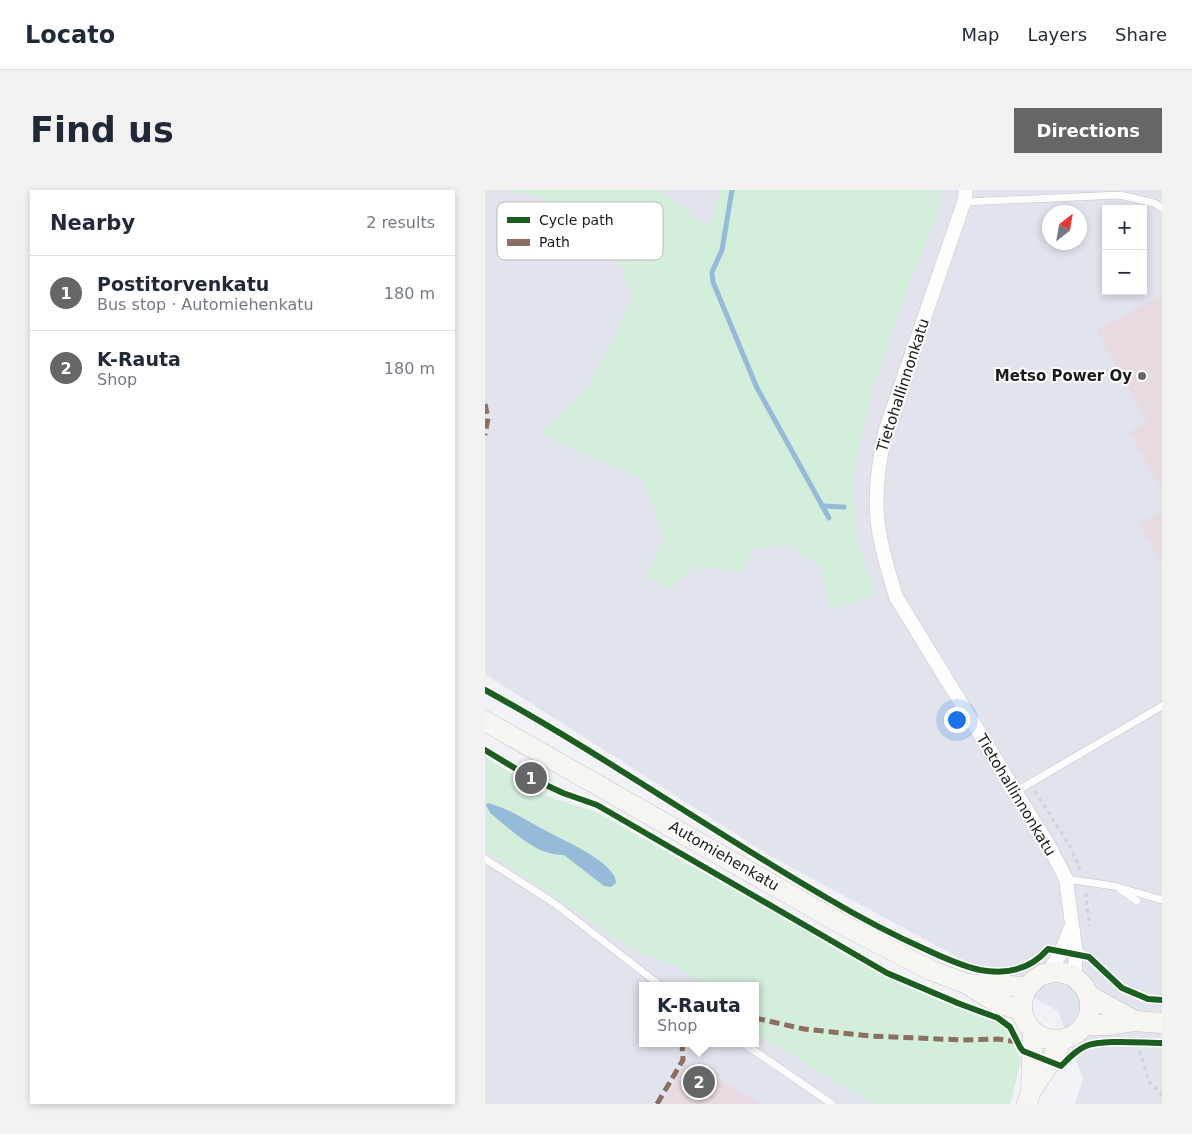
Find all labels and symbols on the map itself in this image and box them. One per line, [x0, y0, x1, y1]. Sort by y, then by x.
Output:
legend [497, 202, 663, 260]
north arrow [1042, 205, 1087, 250]
text: Cycle path [539, 212, 614, 228]
text: Path [539, 234, 570, 250]
street label: Tietohallinnonkatu [873, 316, 933, 455]
place label: Metso Power Oy [995, 367, 1132, 385]
marker: Metso Power Oy [1136, 370, 1148, 382]
your location [944, 707, 970, 733]
street label: Tietohallinnonkatu [972, 730, 1060, 859]
pin: 1 [515, 759, 547, 797]
street label: Automiehenkatu [666, 817, 782, 895]
pin: 2 [683, 1063, 715, 1101]

